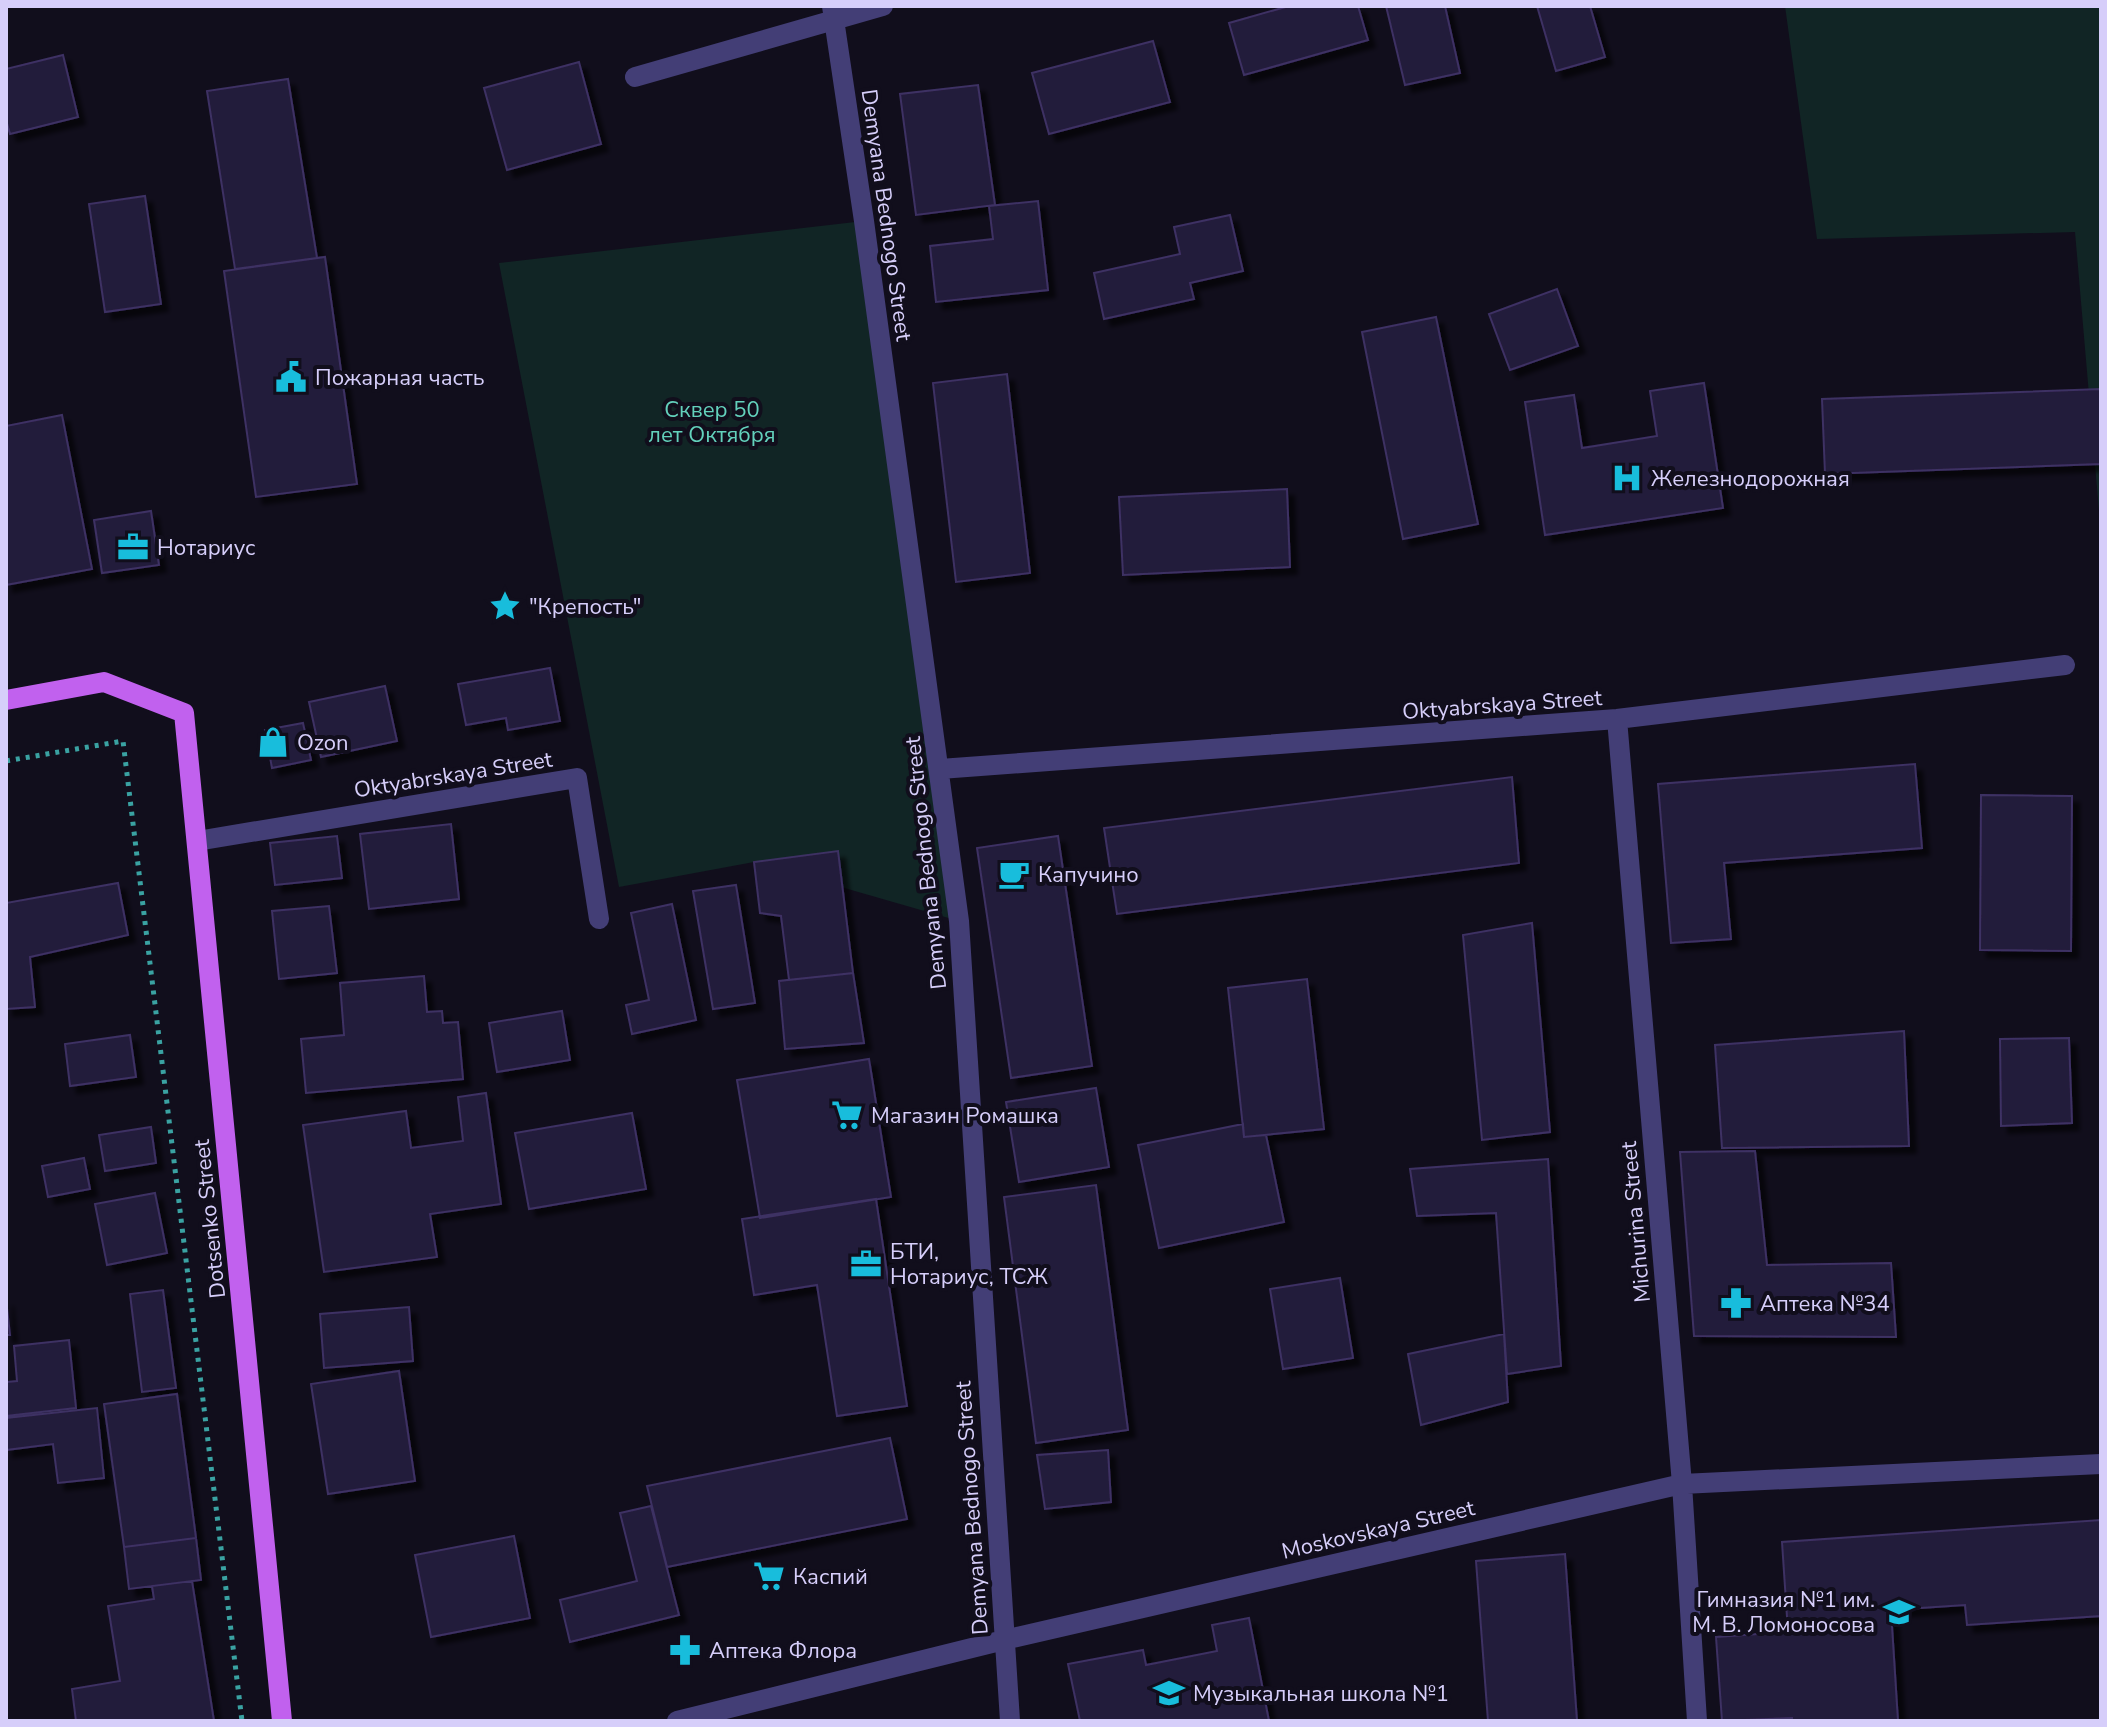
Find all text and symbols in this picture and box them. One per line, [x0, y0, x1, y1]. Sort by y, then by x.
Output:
street label: Demyana Bednogo Street [853, 87, 919, 343]
public building icon: Пожарная часть [274, 360, 308, 394]
place label: Пожарная часть [315, 363, 485, 393]
park label: Сквер 50 лет Октября [648, 395, 776, 450]
hospital icon: Железнодорожная [1610, 461, 1644, 495]
place label: Железнодорожная [1651, 464, 1850, 494]
office icon: Нотариус [116, 530, 150, 564]
place label: Нотариус [157, 533, 256, 563]
place icon: "Крепость" [488, 589, 522, 623]
place label: "Крепость" [529, 592, 641, 622]
street label: Oktyabrskaya Street [1401, 683, 1603, 727]
shop icon: Ozon [256, 725, 290, 759]
place label: Ozon [297, 728, 349, 758]
street label: Demyana Bednogo Street [898, 735, 954, 991]
street label: Oktyabrskaya Street [352, 744, 555, 805]
cafe icon: Капучино [997, 857, 1031, 891]
place label: Капучино [1038, 860, 1139, 890]
supermarket icon: Магазин Ромашка [830, 1098, 864, 1132]
place label: Магазин Ромашка [871, 1101, 1059, 1131]
street label: Dotsenko Street [187, 1138, 233, 1300]
street label: Michurina Street [1614, 1140, 1658, 1304]
place label: БТИ, Нотариус, ТСЖ [890, 1237, 1049, 1292]
office icon: БТИ, Нотариус, ТСЖ [849, 1247, 883, 1281]
pharmacy icon: Аптека №34 [1719, 1286, 1753, 1320]
place label: Аптека №34 [1760, 1289, 1890, 1319]
street label: Demyana Bednogo Street [948, 1380, 996, 1636]
street label: Moskovskaya Street [1279, 1493, 1478, 1567]
supermarket icon: Каспий [752, 1559, 786, 1593]
place label: Каспий [793, 1562, 868, 1592]
place label: Гимназия №1 им. М. В. Ломоносова [1692, 1585, 1875, 1640]
school or university icon: Гимназия №1 им. М. В. Ломоносова [1882, 1595, 1916, 1629]
pharmacy icon: Аптека Флора [668, 1633, 702, 1667]
place label: Аптека Флора [709, 1636, 857, 1666]
school or university icon: Музыкальная школа №1 [1152, 1676, 1186, 1710]
place label: Музыкальная школа №1 [1193, 1679, 1449, 1709]

